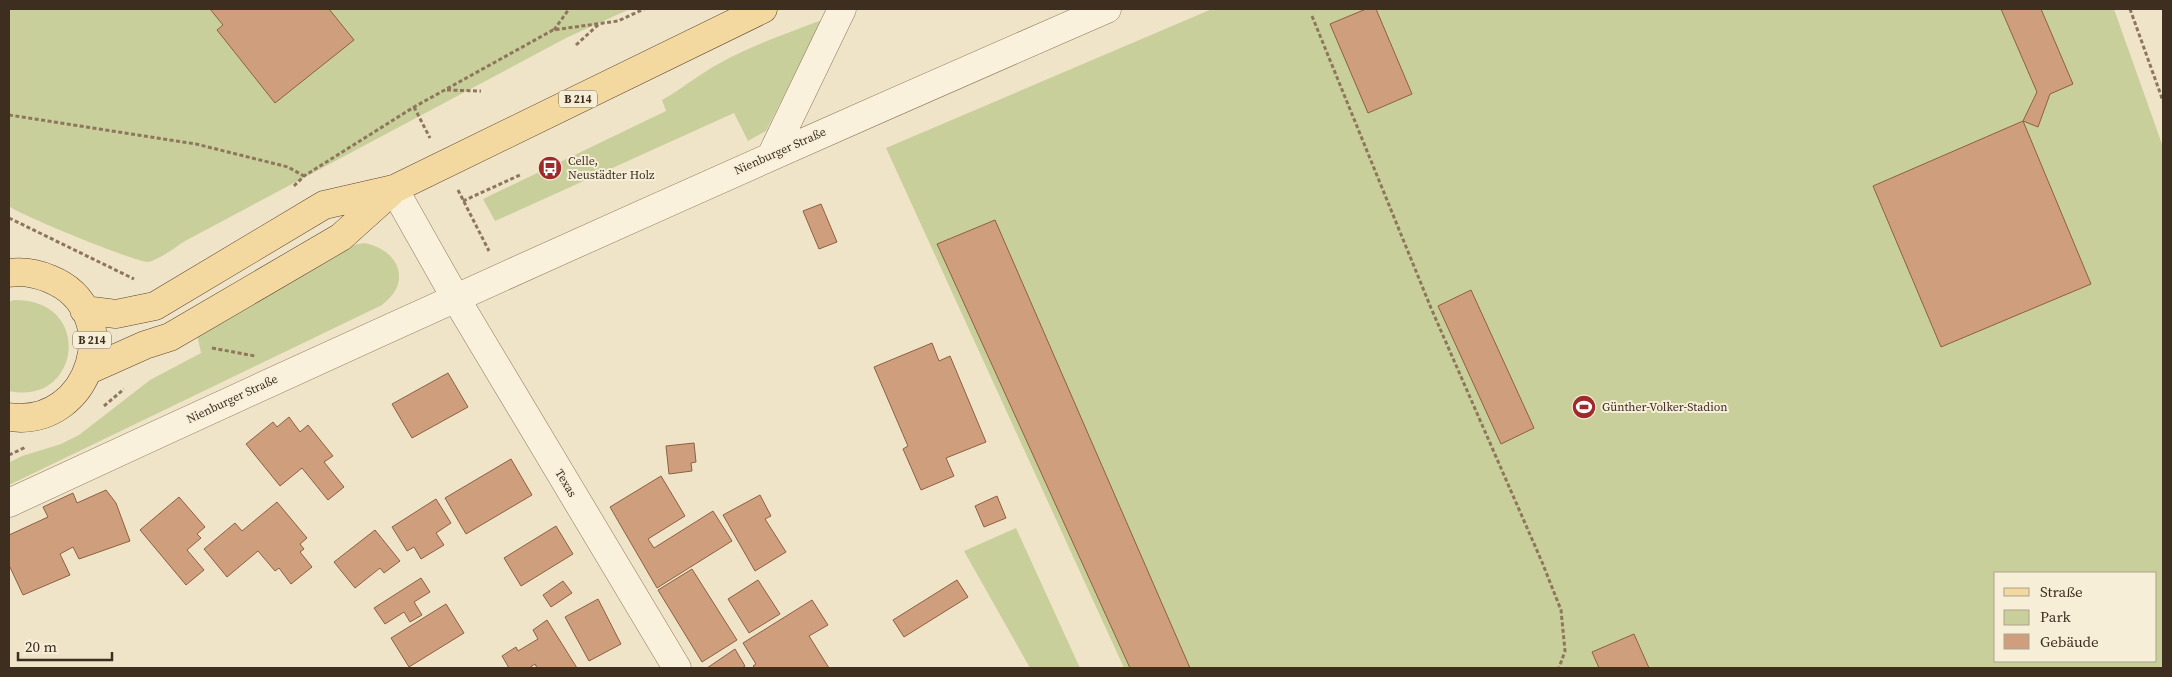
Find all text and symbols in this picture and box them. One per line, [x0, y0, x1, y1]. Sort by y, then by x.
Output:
road number: B 214 [559, 90, 597, 108]
street label: Nienburger Straße [732, 124, 828, 178]
place label: Celle, Neustädter Holz [568, 153, 655, 183]
bus stop icon: Celle, Neustädter Holz [537, 155, 563, 181]
road number: B 214 [73, 332, 111, 348]
street label: Nienburger Straße [184, 371, 280, 427]
sports icon: Günther-Volker-Stadion [1571, 394, 1597, 420]
place label: Günther-Volker-Stadion [1602, 399, 1728, 415]
street label: Texas [551, 466, 581, 500]
legend [1994, 572, 2157, 662]
text: Straße [2040, 581, 2083, 602]
text: Park [2040, 606, 2072, 627]
scale bar [18, 630, 111, 662]
text: Gebäude [2040, 631, 2099, 652]
text: 20 m [25, 636, 57, 657]

